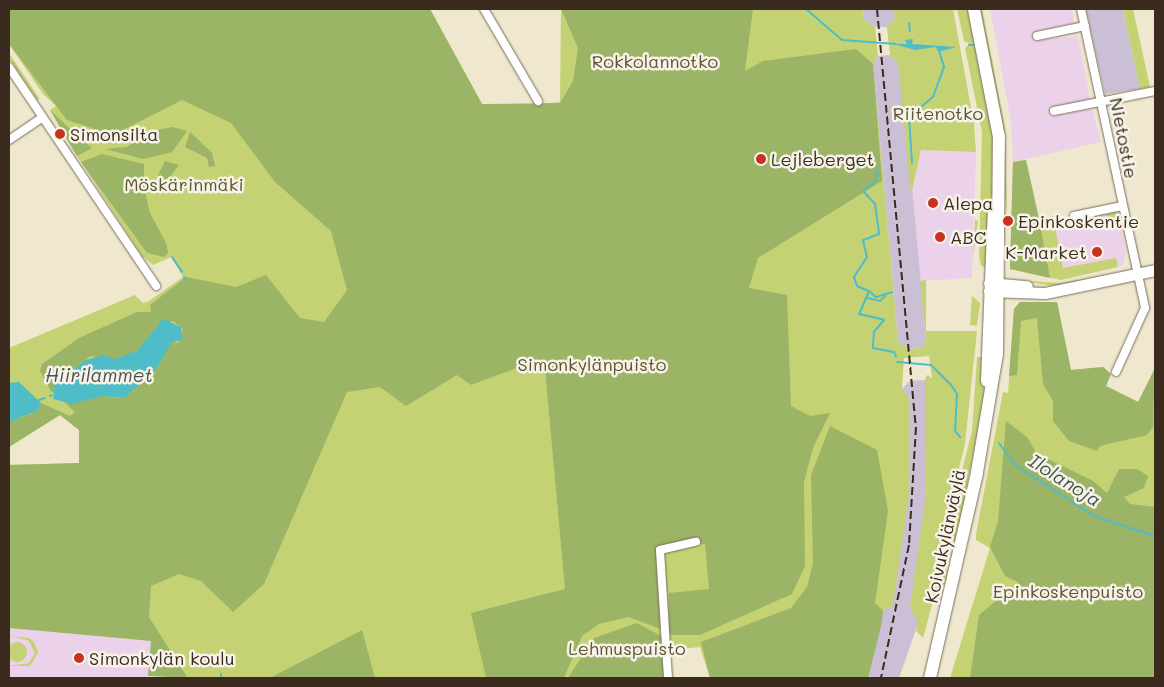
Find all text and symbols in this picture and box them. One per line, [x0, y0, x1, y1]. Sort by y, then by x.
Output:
park label: Rokkolannotko [592, 50, 718, 72]
street label: Nietostie [1106, 96, 1142, 180]
park label: Riitenotko [893, 102, 983, 124]
place label: Simonsilta [70, 123, 159, 145]
marker: Simonsilta [54, 128, 66, 140]
place label: Lejleberget [771, 148, 874, 170]
marker: Lejleberget [755, 153, 767, 165]
park label: Möskärinmäki [124, 173, 244, 195]
place label: Alepa [943, 192, 993, 214]
marker: Alepa [927, 197, 939, 209]
place label: Epinkoskentie [1018, 210, 1139, 232]
marker: Epinkoskentie [1002, 215, 1014, 227]
place label: ABC [950, 226, 986, 248]
marker: ABC [934, 231, 946, 243]
place label: K-Market [1005, 241, 1087, 263]
marker: K-Market [1091, 246, 1103, 258]
park label: Simonkylänpuisto [517, 353, 667, 375]
water label: Hiirilammet [45, 364, 153, 386]
water label: Ilolanoja [1025, 449, 1105, 511]
street label: Koivukylänväylä [920, 467, 970, 605]
park label: Epinkoskenpuisto [993, 580, 1143, 602]
park label: Lehmuspuisto [568, 637, 686, 659]
place label: Simonkylän koulu [89, 647, 234, 669]
marker: Simonkylän koulu [73, 652, 85, 664]

